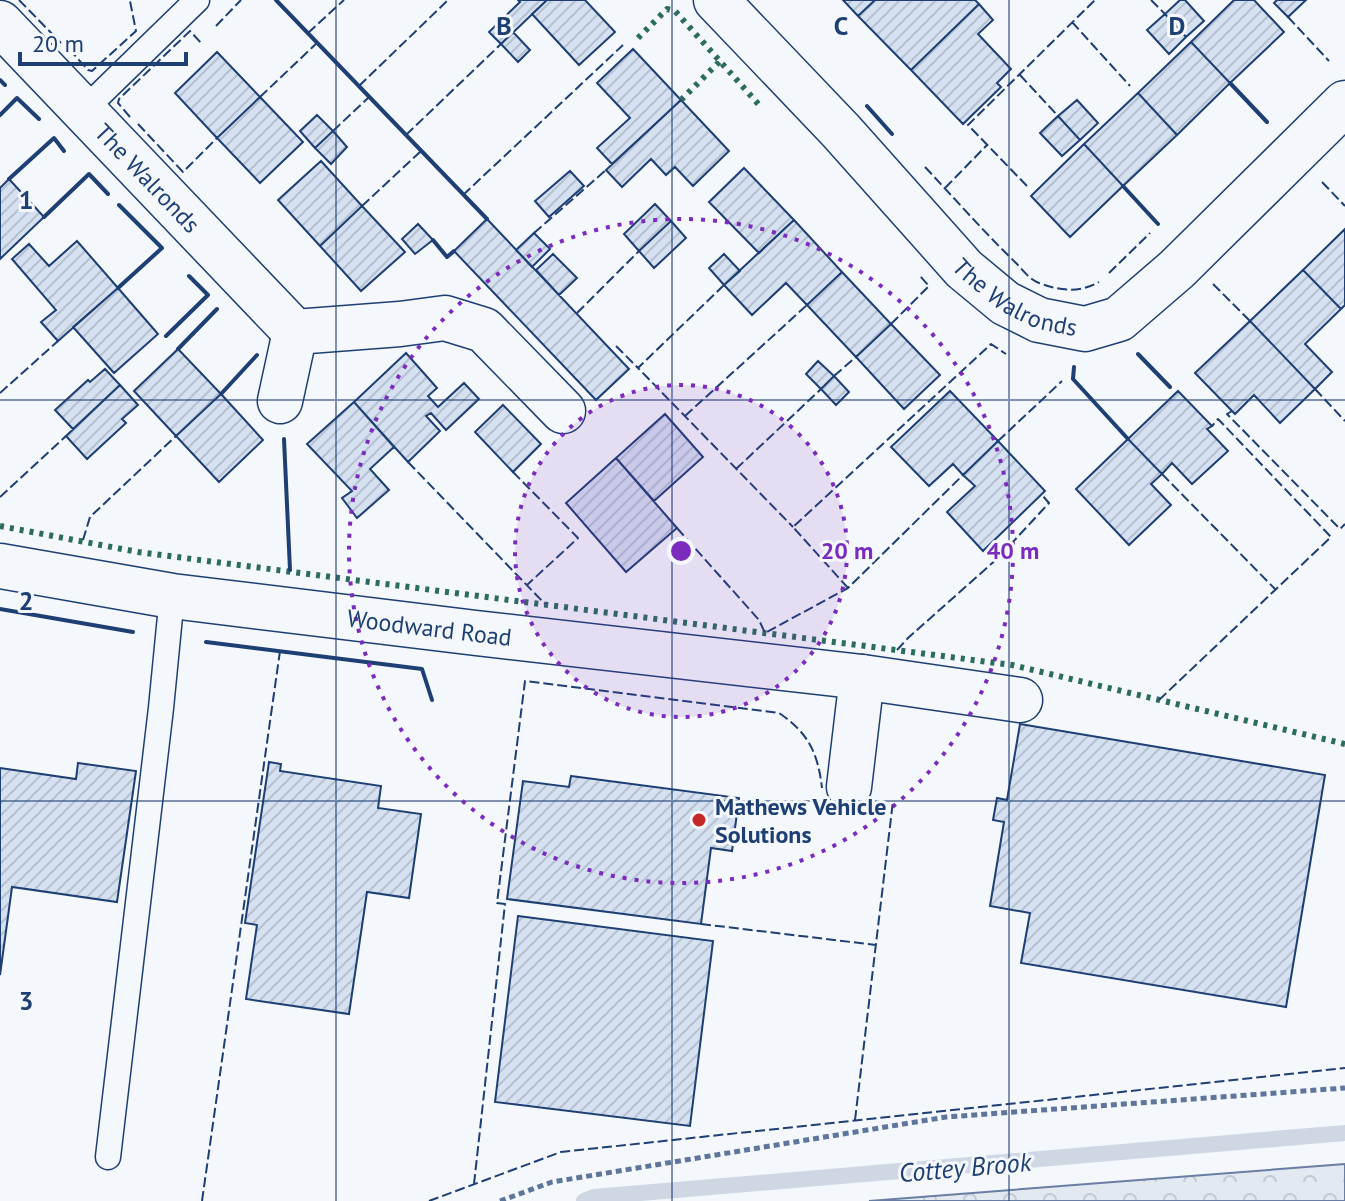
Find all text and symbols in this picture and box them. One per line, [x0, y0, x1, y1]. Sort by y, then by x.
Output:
text: B [496, 9, 512, 42]
text: C [834, 9, 848, 42]
text: D [1169, 9, 1185, 42]
scale bar [20, 16, 186, 66]
text: 20 m [32, 28, 84, 59]
street label: The Walronds [88, 117, 207, 239]
text: 1 [19, 183, 33, 216]
street label: The Walronds [946, 251, 1080, 343]
text: 20 m [821, 535, 873, 566]
text: 40 m [987, 535, 1039, 566]
centre of rings [667, 537, 695, 565]
text: 2 [19, 584, 33, 617]
street label: Woodward Road [346, 602, 513, 652]
place label: Mathews Vehicle Solutions [715, 791, 886, 850]
marker: Mathews Vehicle Solutions [690, 811, 708, 829]
text: 3 [19, 984, 33, 1017]
water label: Cottey Brook [898, 1145, 1034, 1189]

